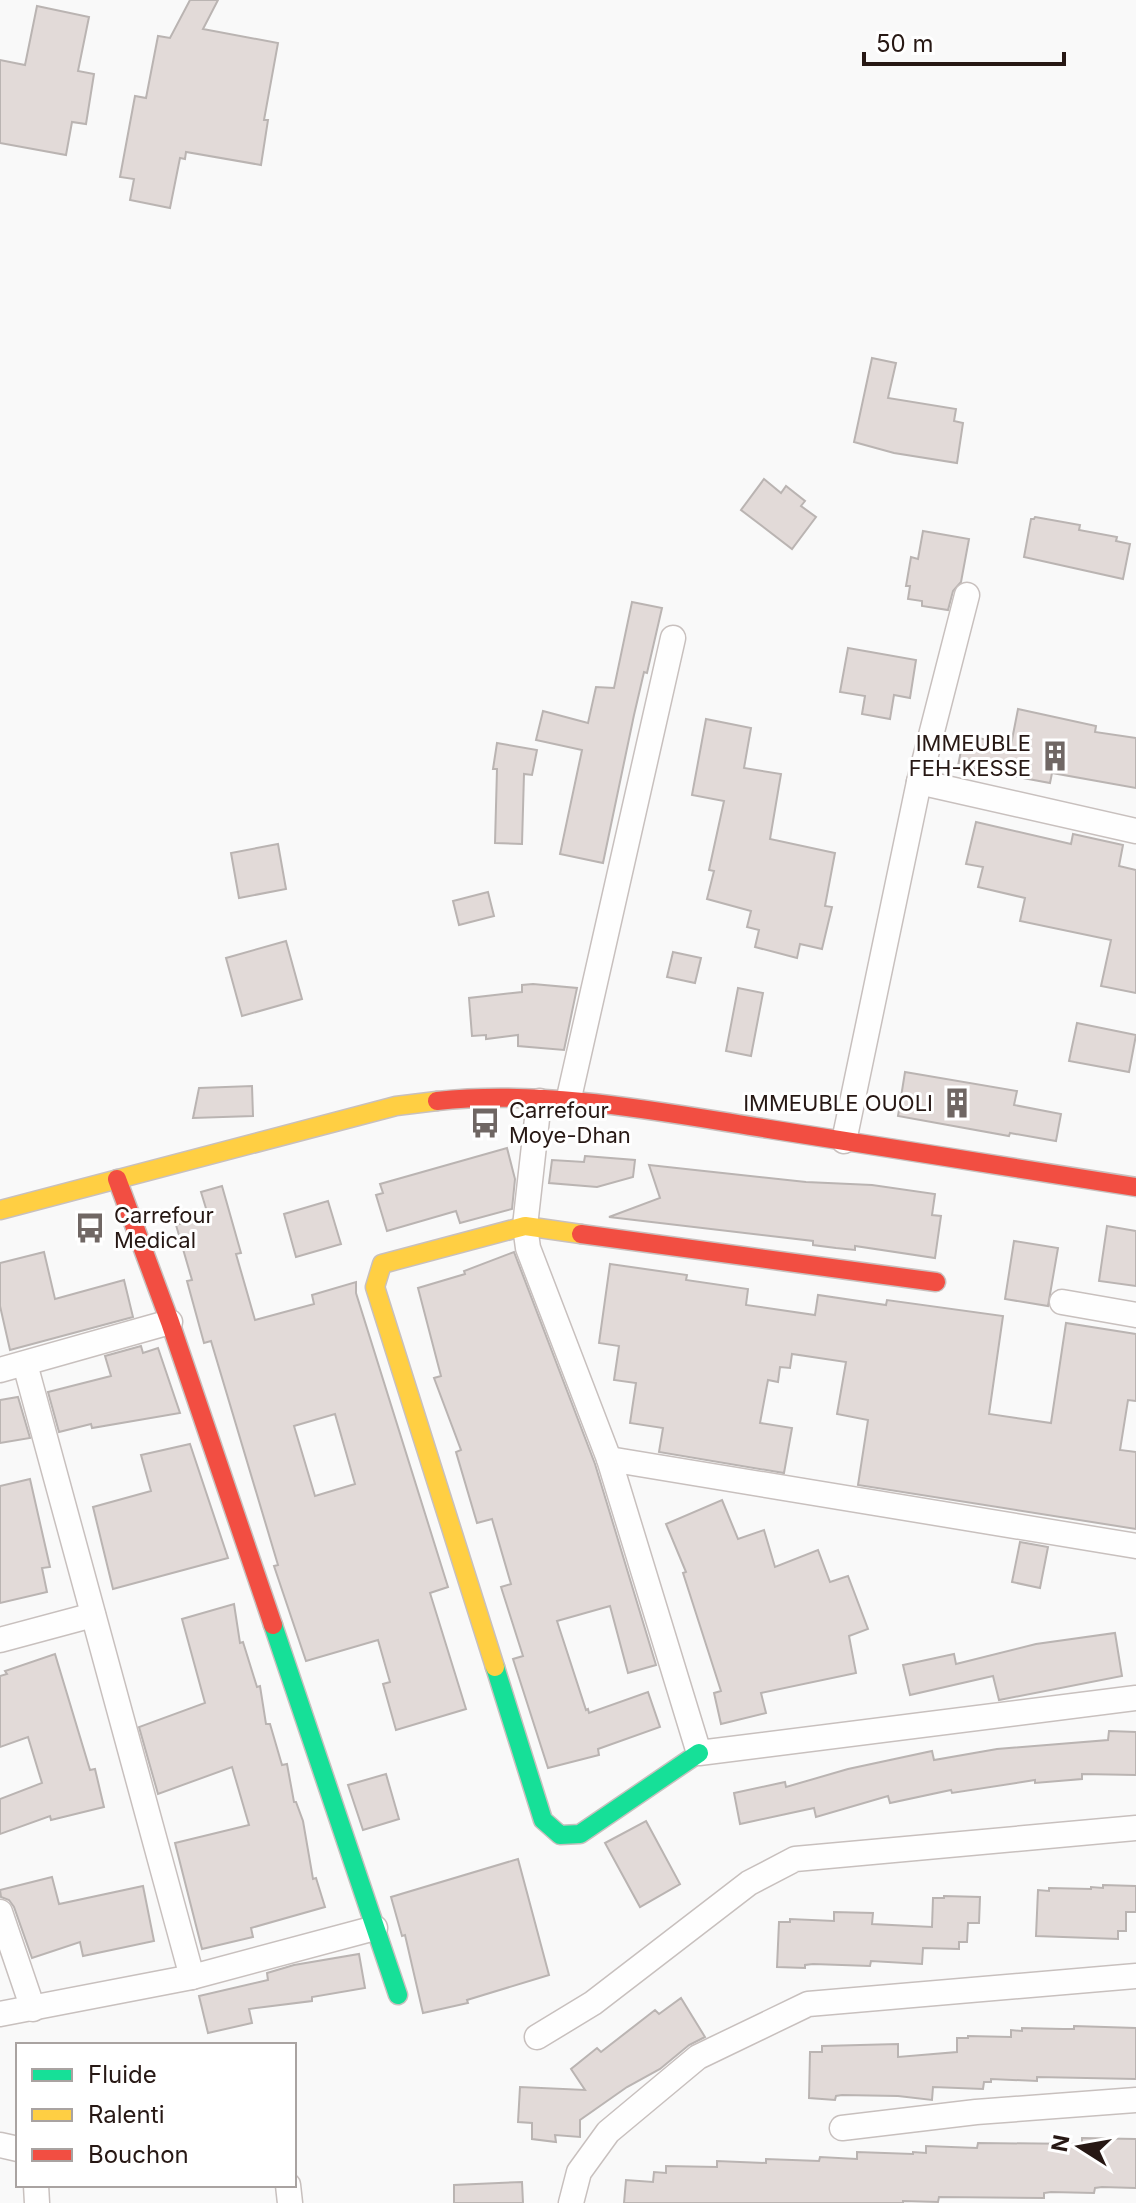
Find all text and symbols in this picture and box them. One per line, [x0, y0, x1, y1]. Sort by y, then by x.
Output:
scale bar [864, 16, 1064, 66]
text: 50 m [876, 29, 934, 58]
place label: IMMEUBLE FEH-KESSE [909, 730, 1031, 781]
building icon: IMMEUBLE FEH-KESSE [1038, 739, 1072, 773]
building icon: IMMEUBLE OUOLI [940, 1086, 974, 1120]
place label: IMMEUBLE OUOLI [743, 1090, 933, 1116]
place label: Carrefour Moye-Dhan [509, 1097, 631, 1148]
bus stop icon: Carrefour Moye-Dhan [468, 1106, 502, 1140]
place label: Carrefour Medical [114, 1202, 214, 1253]
bus stop icon: Carrefour Medical [73, 1211, 107, 1245]
legend [16, 2043, 296, 2187]
text: Fluide [88, 2060, 157, 2089]
text: Ralenti [88, 2100, 164, 2129]
north arrow [1040, 2107, 1120, 2187]
text: N [1046, 2132, 1075, 2154]
text: Bouchon [88, 2140, 189, 2169]

